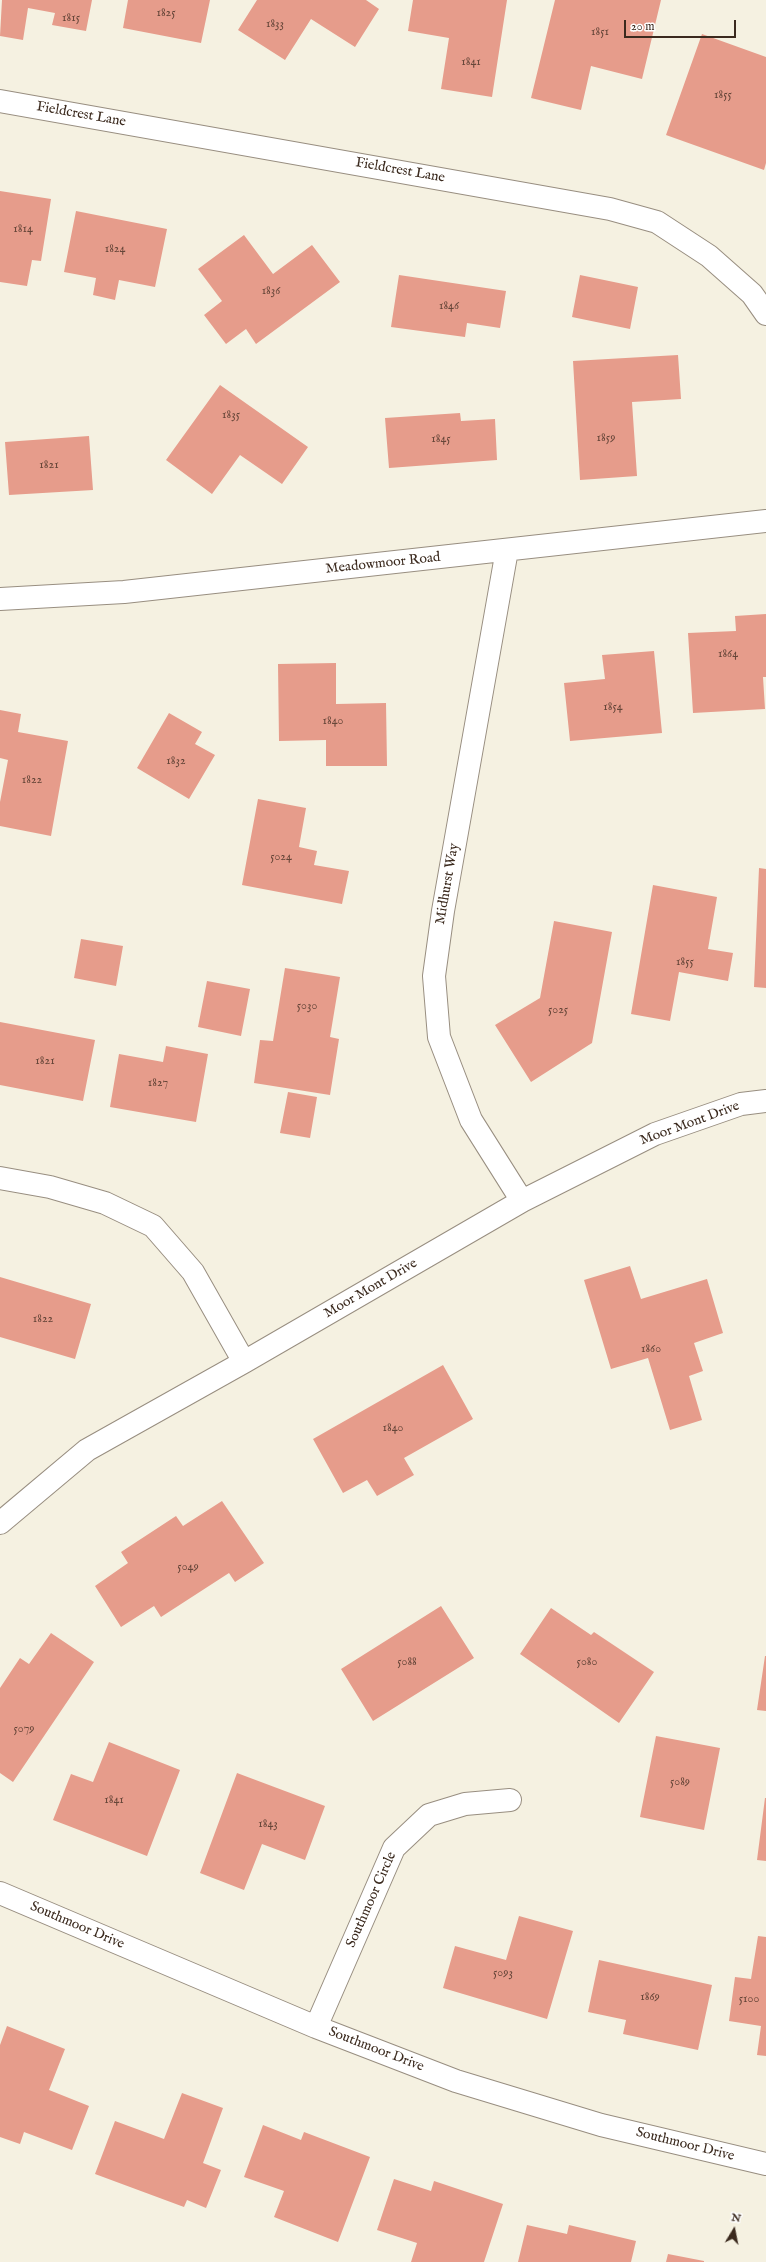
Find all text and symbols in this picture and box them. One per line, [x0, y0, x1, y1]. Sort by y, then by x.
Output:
house number: 1825 [156, 7, 176, 21]
house number: 1815 [62, 12, 80, 26]
scale bar [626, 12, 738, 38]
house number: 1833 [266, 18, 284, 32]
text: 20 m [631, 19, 654, 34]
house number: 1851 [591, 26, 609, 40]
house number: 1841 [461, 56, 481, 70]
house number: 1855 [714, 89, 732, 103]
street label: Fieldcrest Lane [35, 99, 127, 131]
street label: Fieldcrest Lane [354, 155, 446, 187]
house number: 1814 [13, 223, 33, 237]
house number: 1824 [105, 243, 125, 257]
house number: 1836 [262, 285, 280, 299]
house number: 1846 [439, 300, 459, 314]
house number: 1835 [222, 409, 240, 423]
house number: 1859 [597, 432, 615, 446]
house number: 1845 [431, 433, 451, 447]
house number: 1821 [39, 459, 59, 473]
street label: Meadowmoor Road [325, 550, 441, 578]
house number: 1864 [718, 648, 738, 662]
house number: 1854 [603, 701, 623, 715]
house number: 1840 [323, 715, 343, 729]
house number: 1832 [166, 755, 186, 769]
house number: 1822 [22, 774, 42, 788]
street label: Midhurst Way [433, 842, 463, 926]
house number: 5024 [270, 851, 292, 865]
house number: 1855 [676, 956, 694, 970]
house number: 5030 [297, 1000, 317, 1014]
house number: 5025 [548, 1004, 568, 1018]
house number: 1821 [35, 1055, 55, 1069]
house number: 1827 [148, 1077, 168, 1091]
street label: Moor Mont Drive [638, 1098, 742, 1150]
street label: Moor Mont Drive [321, 1256, 421, 1322]
house number: 1822 [33, 1313, 53, 1327]
house number: 1860 [641, 1343, 661, 1357]
house number: 1840 [383, 1422, 403, 1436]
house number: 5049 [177, 1561, 199, 1575]
house number: 5088 [397, 1656, 417, 1670]
house number: 5080 [577, 1656, 597, 1670]
house number: 5079 [13, 1723, 35, 1737]
house number: 5089 [670, 1776, 690, 1790]
house number: 1841 [104, 1794, 124, 1808]
house number: 1843 [258, 1818, 278, 1832]
street label: Southmoor Circle [343, 1849, 401, 1951]
street label: Southmoor Drive [27, 1899, 127, 1953]
house number: 5093 [493, 1967, 513, 1981]
house number: 1869 [640, 1991, 660, 2005]
house number: 5100 [739, 1993, 759, 2007]
street label: Southmoor Drive [326, 2024, 426, 2076]
street label: Southmoor Drive [634, 2125, 736, 2165]
north arrow [714, 2210, 754, 2250]
text: N [730, 2210, 742, 2226]

